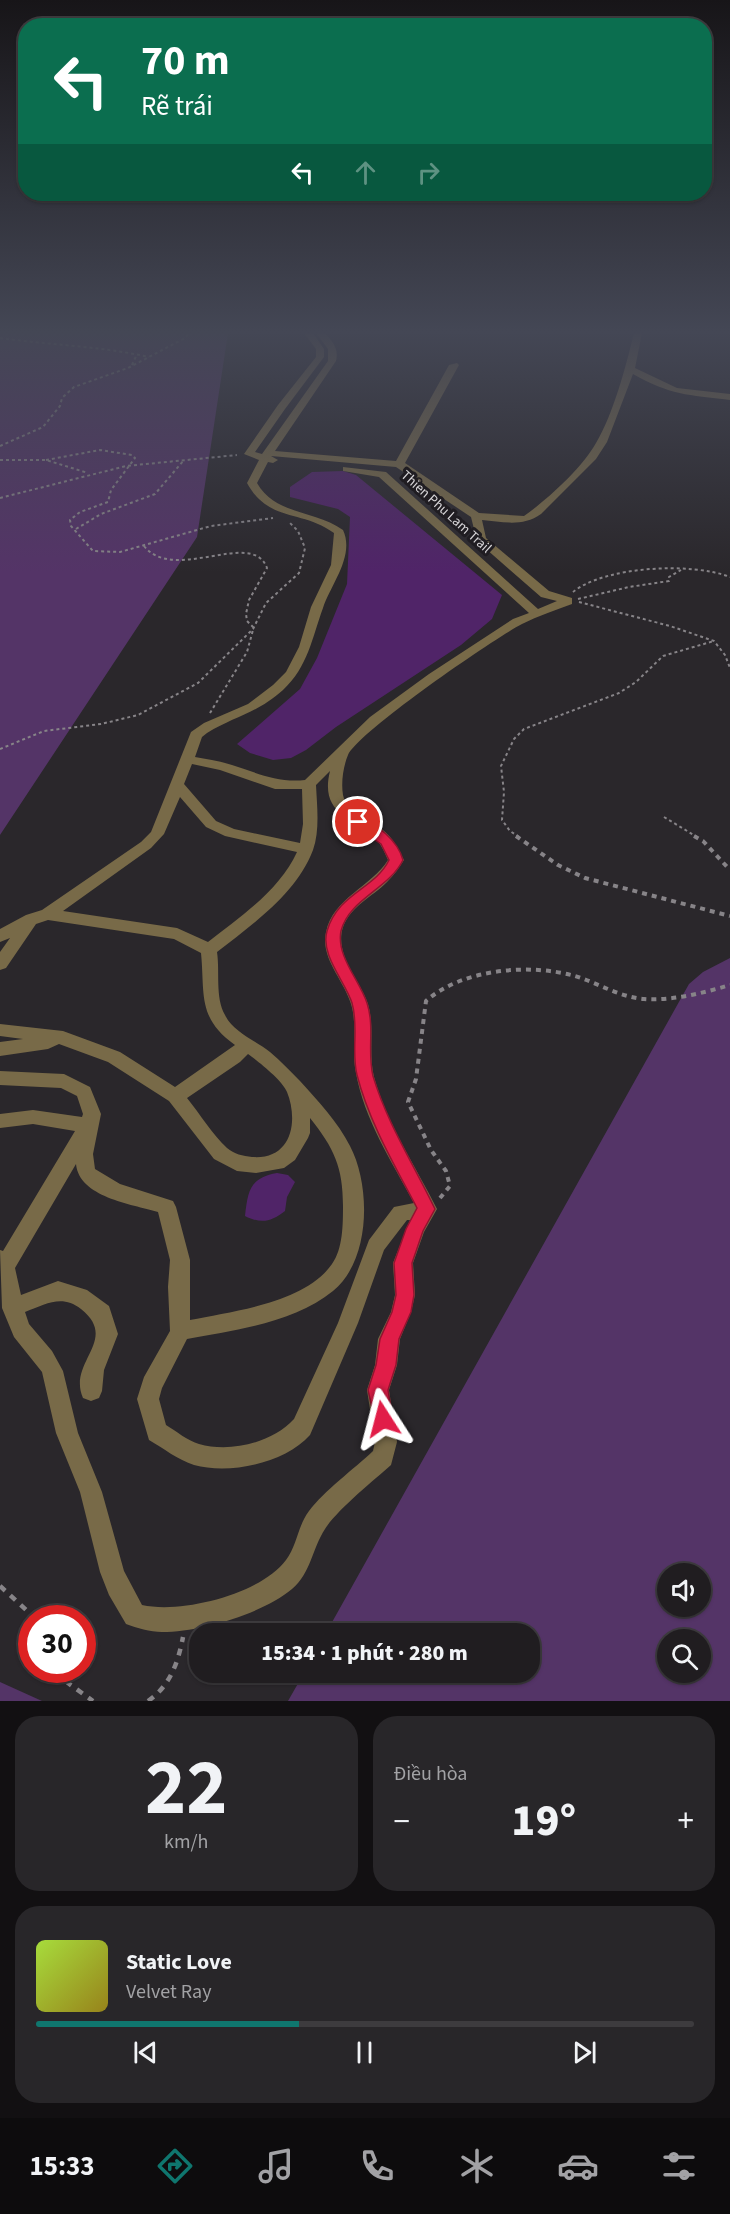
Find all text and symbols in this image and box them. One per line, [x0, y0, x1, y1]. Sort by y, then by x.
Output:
text: 70 m [141, 31, 230, 91]
icon: left [42, 42, 120, 120]
text: Rẽ trái [141, 87, 213, 126]
icon: left [286, 156, 319, 189]
icon: ahead [349, 156, 382, 189]
icon: right [412, 156, 445, 189]
street label: Thien Phu Lam Trail [396, 466, 496, 558]
pin [332, 796, 383, 847]
icon: arrive [341, 805, 374, 838]
position arrow [351, 1387, 415, 1451]
map controls [657, 1563, 711, 1683]
button: sound [657, 1563, 711, 1617]
speed limit sign: 30 [18, 1605, 96, 1683]
button: search [657, 1629, 711, 1683]
text: 15:34 · 1 phút · 280 m [261, 1637, 468, 1669]
text: 22 [145, 1733, 227, 1844]
text: Điều hòa [394, 1760, 467, 1788]
text: 19° [511, 1789, 576, 1853]
text: − [394, 1798, 410, 1845]
text: + [678, 1798, 694, 1845]
text: km/h [164, 1828, 208, 1856]
text: Static Love [126, 1946, 232, 1978]
text: Velvet Ray [126, 1978, 212, 2006]
icon: previous [129, 2036, 162, 2069]
icon: pause [348, 2036, 381, 2069]
icon: next [568, 2036, 601, 2069]
icon: directions [154, 2145, 196, 2187]
icon: music [255, 2145, 297, 2187]
icon: phone [356, 2145, 398, 2187]
icon: climate [456, 2145, 498, 2187]
icon: car [557, 2145, 599, 2187]
icon: filters [658, 2145, 700, 2187]
text: 15:33 [29, 2147, 95, 2186]

